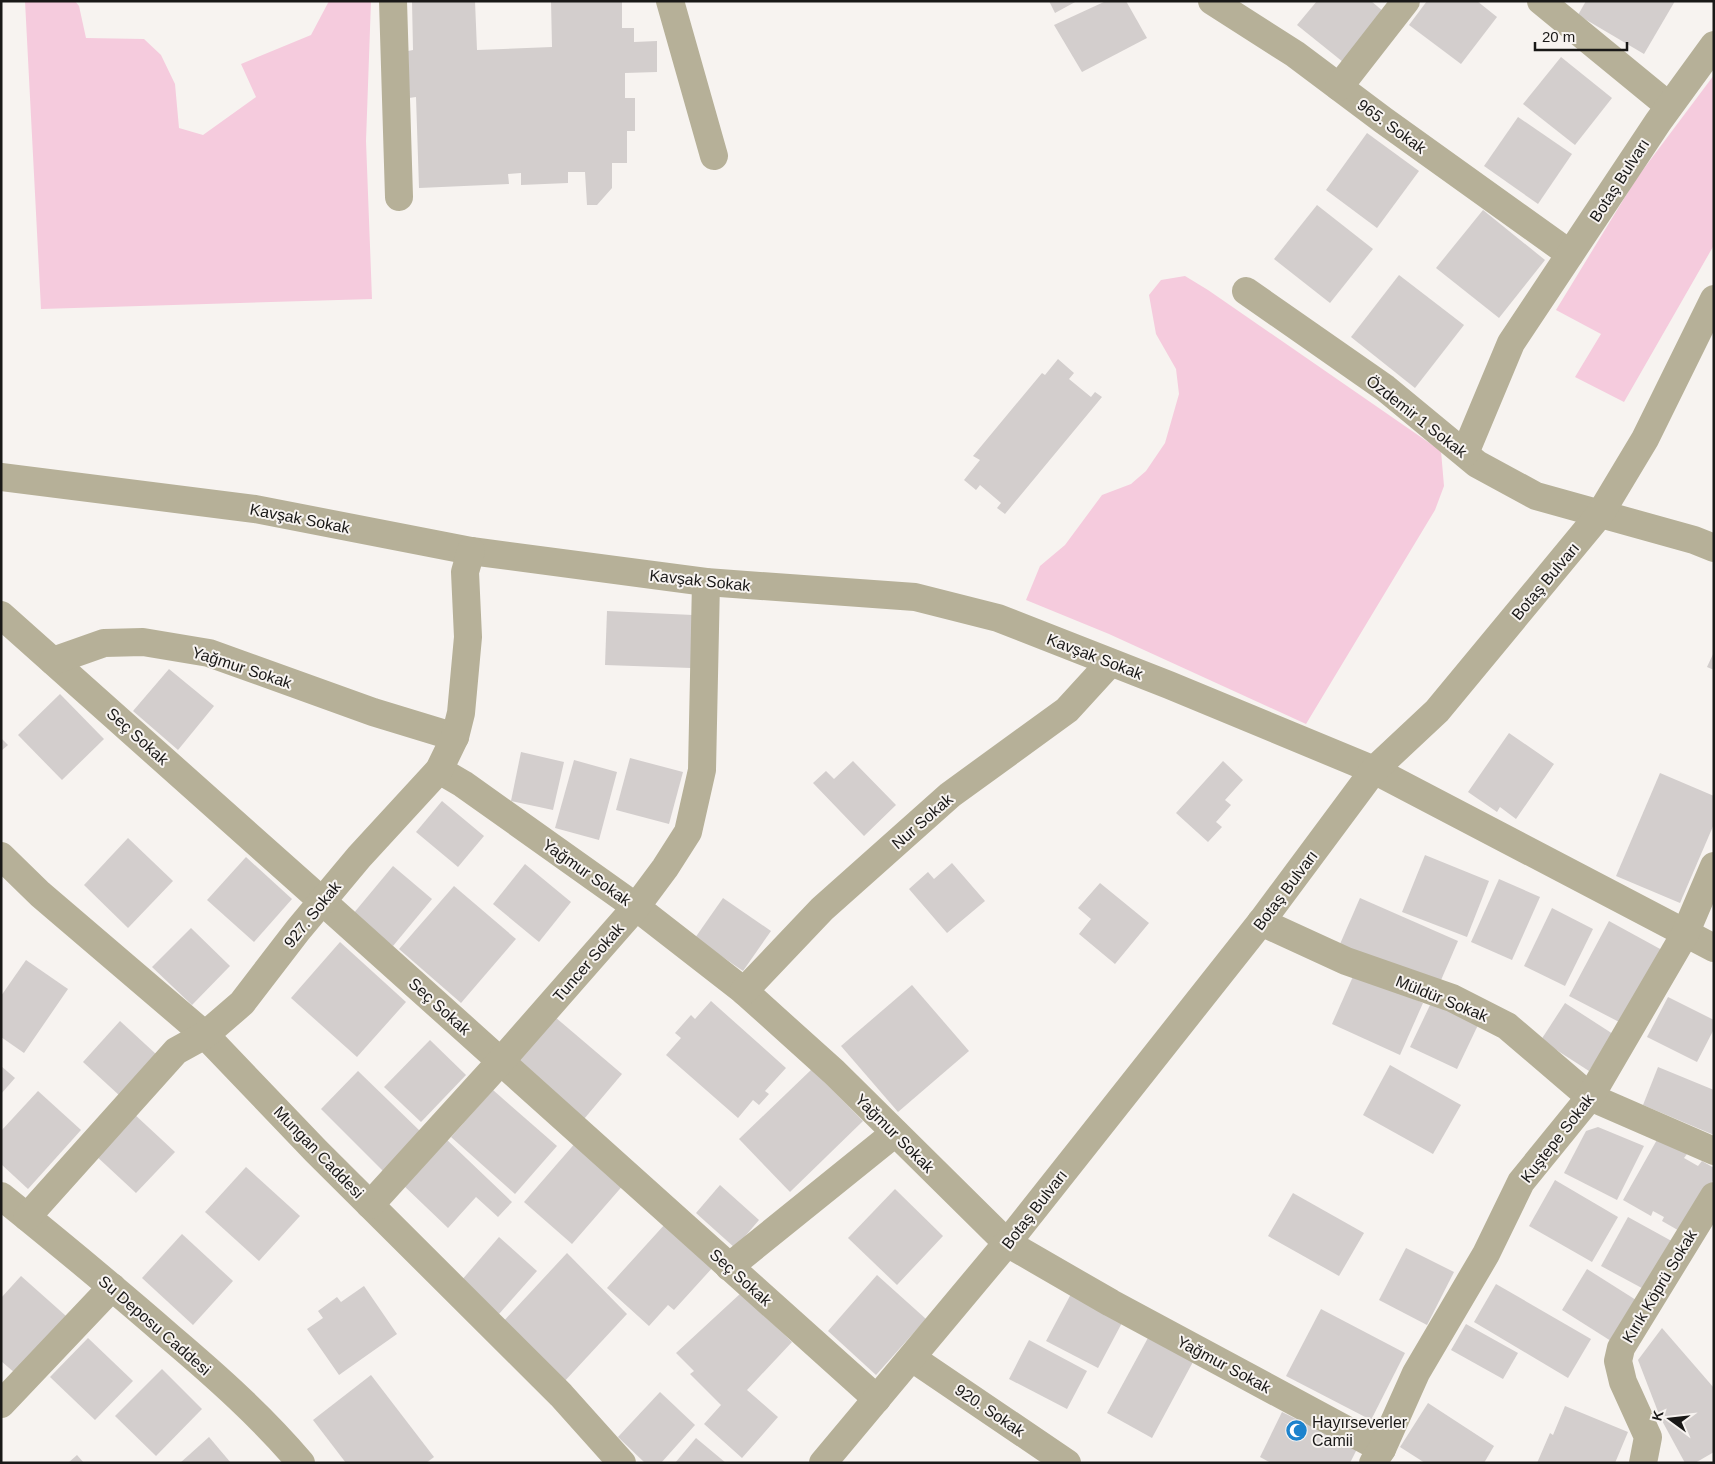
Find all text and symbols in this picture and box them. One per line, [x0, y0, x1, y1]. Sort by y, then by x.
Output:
scale bar [1535, 20, 1628, 52]
text: 20 m [1542, 28, 1575, 45]
street label: 965. Sokak [1354, 96, 1430, 157]
street label: Botaş Bulvarı [1586, 136, 1652, 225]
street label: Özdemir 1 Sokak [1363, 372, 1471, 461]
street label: Kavşak Sokak [249, 500, 352, 537]
street label: Botaş Bulvarı [1508, 539, 1582, 623]
street label: Kavşak Sokak [649, 567, 752, 594]
street label: Kavşak Sokak [1044, 630, 1146, 683]
street label: Yağmur Sokak [190, 643, 295, 692]
street label: Seç Sokak [104, 704, 173, 769]
street label: Nur Sokak [889, 790, 957, 852]
street label: Yağmur Sokak [539, 836, 635, 910]
street label: Botaş Bulvarı [1250, 847, 1321, 933]
street label: 927. Sokak [281, 877, 345, 951]
street label: Tuncer Sokak [550, 919, 628, 1005]
street label: Müldür Sokak [1393, 972, 1491, 1025]
street label: Seç Sokak [406, 974, 475, 1039]
street label: Kuştepe Sokak [1518, 1090, 1598, 1186]
street label: Yağmur Sokak [852, 1091, 938, 1177]
street label: Mungan Caddesi [271, 1103, 367, 1202]
street label: Botaş Bulvarı [998, 1167, 1070, 1252]
street label: Kırık Köprü Sokak [1619, 1226, 1700, 1346]
street label: Seç Sokak [707, 1245, 776, 1310]
street label: Su Deposu Caddesi [95, 1272, 214, 1378]
street label: Yağmur Sokak [1174, 1333, 1274, 1397]
street label: 920. Sokak [952, 1381, 1028, 1440]
north arrow [1645, 1394, 1695, 1444]
text: K [1648, 1409, 1666, 1423]
place label: Hayırseverler Camii [1312, 1414, 1408, 1449]
mosque icon: Hayırseverler Camii [1284, 1419, 1308, 1443]

